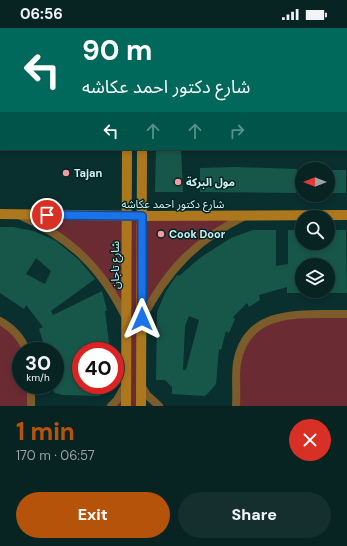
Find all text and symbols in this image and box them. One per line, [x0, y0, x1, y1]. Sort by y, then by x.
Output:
text: 06:56 [20, 4, 63, 24]
text: 90 m [82, 32, 152, 69]
icon: left [16, 44, 68, 96]
text: شارع دكتور احمد عكاشه [82, 75, 250, 99]
icon: left [100, 120, 122, 142]
icon: ahead [142, 120, 164, 142]
icon: ahead [184, 120, 206, 142]
icon: right [226, 120, 248, 142]
north arrow [295, 162, 335, 202]
map controls [295, 162, 335, 298]
place label: Tajan [74, 166, 103, 180]
marker: Tajan [61, 168, 71, 178]
place label: مول البركة [186, 175, 235, 189]
marker: مول البركة [173, 177, 183, 187]
street label: شارع دكتور احمد عكاشه [122, 197, 225, 212]
pin [30, 198, 64, 232]
icon: arrive [36, 204, 58, 226]
button: search [295, 210, 335, 250]
place label: Cook Door [169, 227, 226, 241]
marker: Cook Door [156, 229, 166, 239]
street label: شارع تاجان [108, 241, 123, 289]
button: layers [295, 258, 335, 298]
position arrow [121, 298, 163, 340]
speed limit sign: 40 [72, 342, 124, 394]
text: 30 [25, 350, 51, 376]
text: km/h [26, 371, 50, 384]
text: 1 min [16, 416, 75, 447]
button: close [289, 419, 331, 461]
text: 170 m · 06:57 [16, 447, 95, 464]
button: Exit [16, 492, 170, 538]
button: Share [178, 492, 331, 538]

